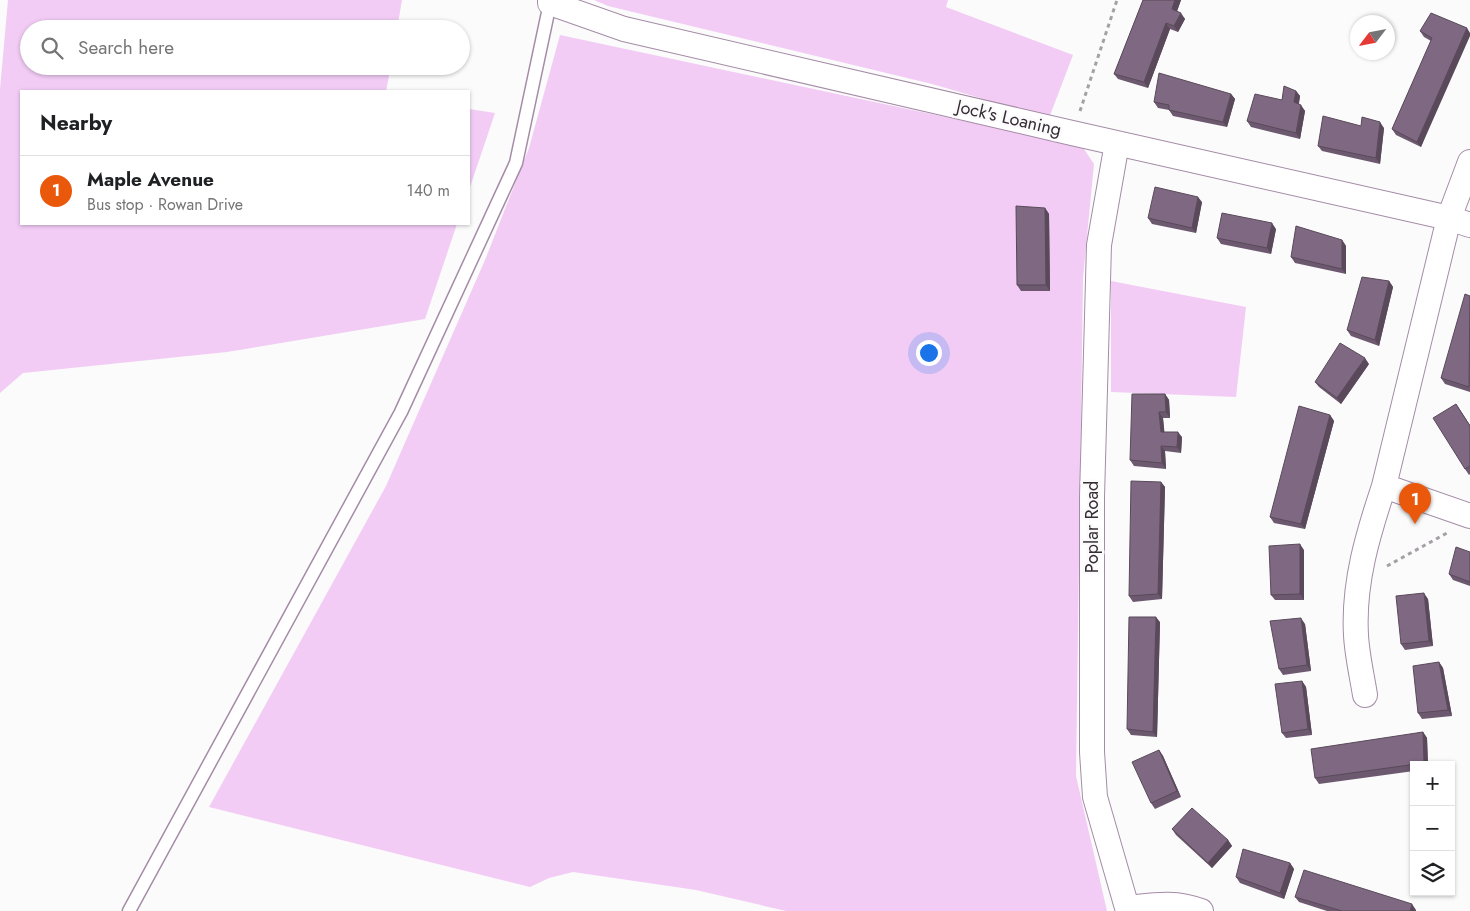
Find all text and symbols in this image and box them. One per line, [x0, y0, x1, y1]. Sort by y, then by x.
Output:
north arrow [1350, 15, 1395, 60]
search box [20, 20, 470, 75]
icon: search [38, 34, 66, 62]
text: Search here [78, 34, 174, 61]
street label: Jock's Loaning [952, 93, 1064, 143]
text: Nearby [40, 108, 112, 138]
text: Maple Avenue [87, 166, 214, 193]
text: 1 [52, 179, 60, 202]
text: 140 m [407, 179, 450, 202]
text: Bus stop · Rowan Drive [87, 193, 243, 216]
your location [916, 340, 942, 366]
street label: Poplar Road [1079, 481, 1105, 573]
pin: 1 [1399, 483, 1431, 524]
map controls [1410, 761, 1455, 896]
button: + [1410, 761, 1455, 806]
button: − [1410, 806, 1455, 851]
button: layers [1410, 851, 1455, 896]

